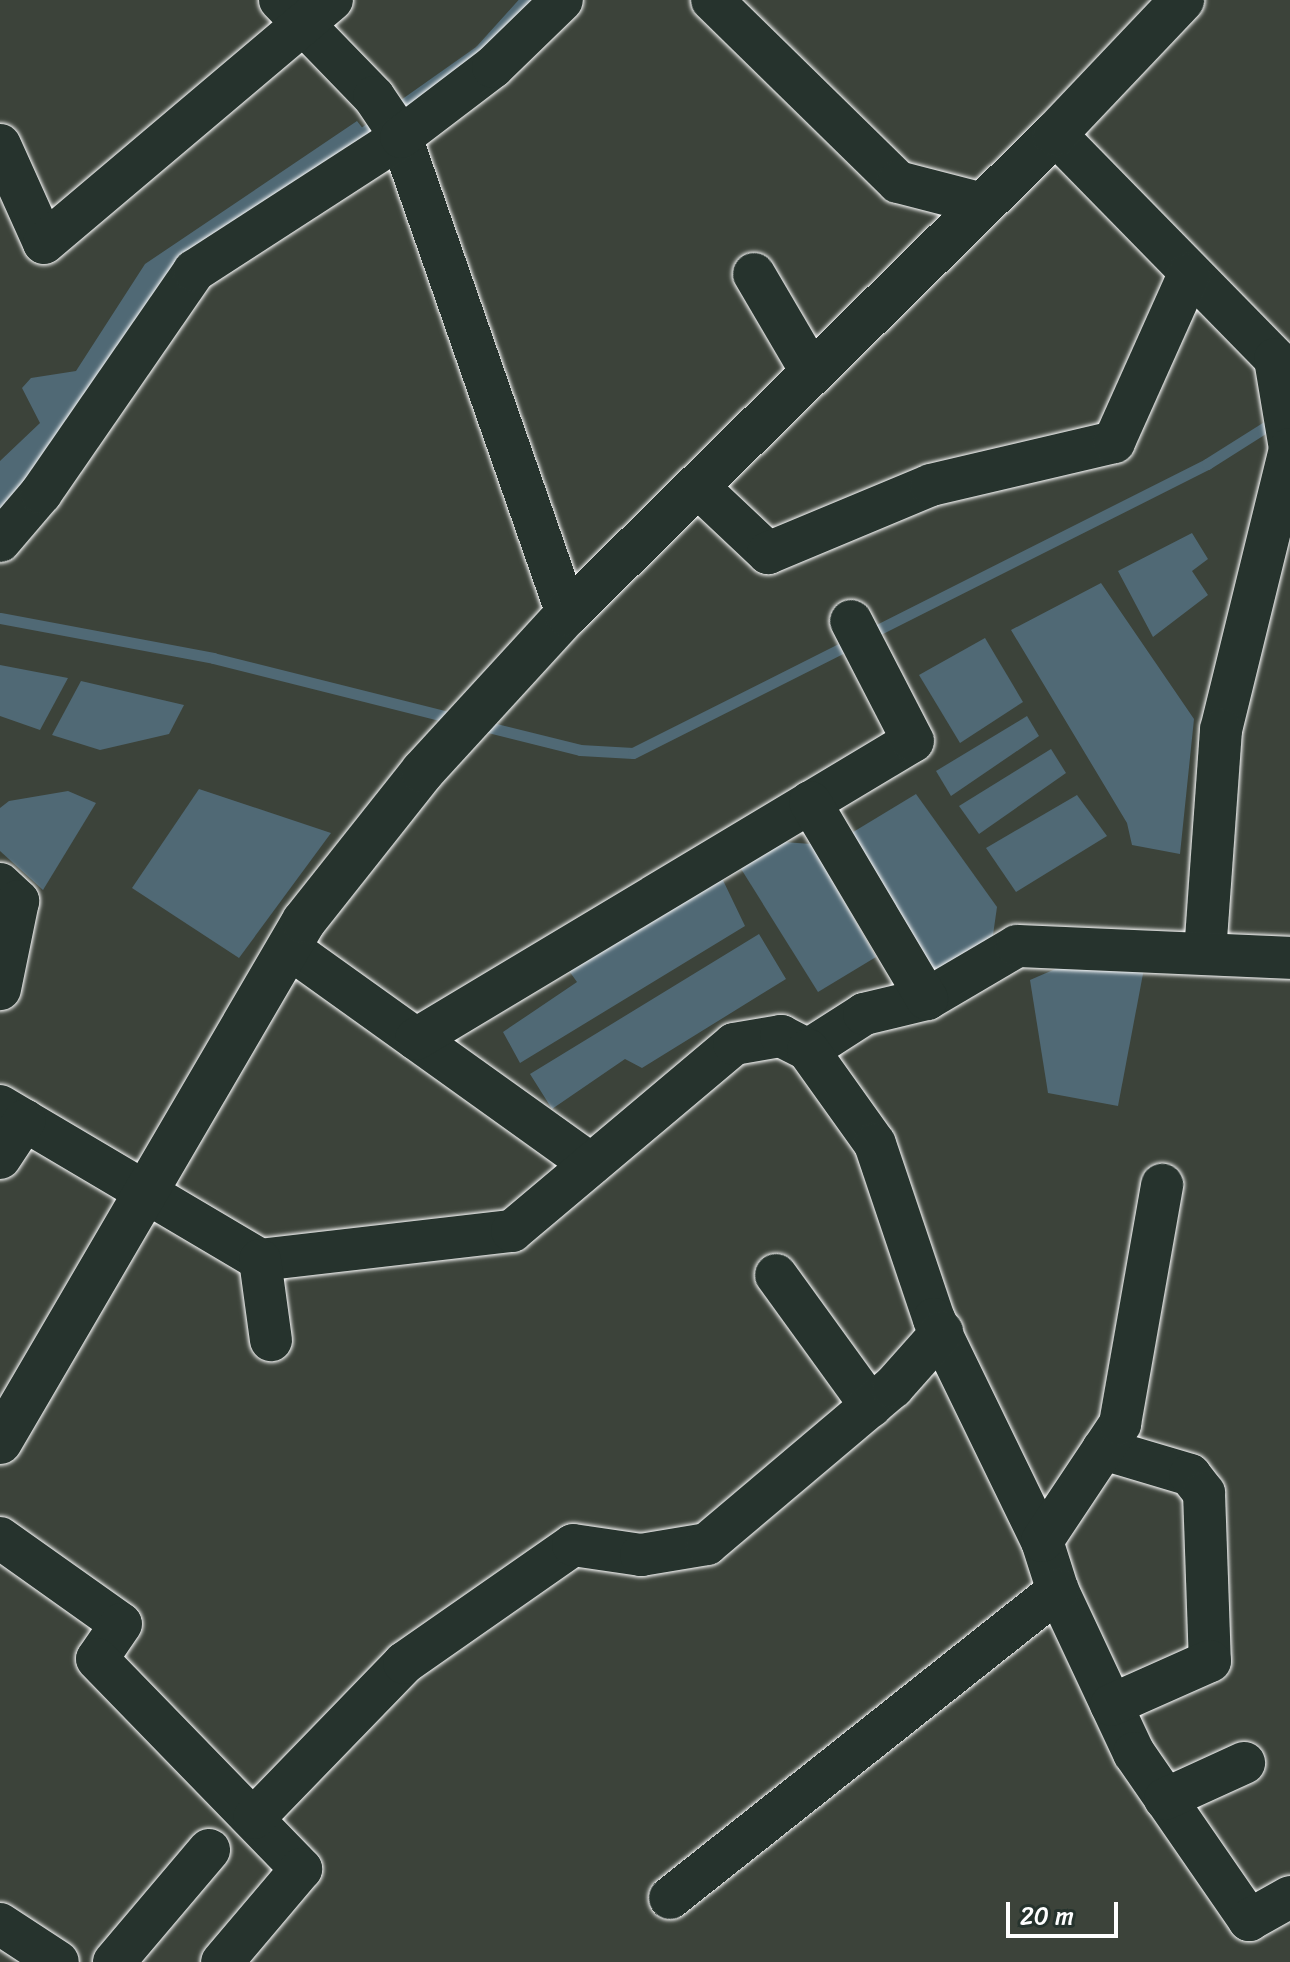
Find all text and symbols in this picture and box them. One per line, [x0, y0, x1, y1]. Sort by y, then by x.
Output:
scale bar [1010, 1886, 1122, 1936]
text: 20 m [1020, 1895, 1074, 1937]

